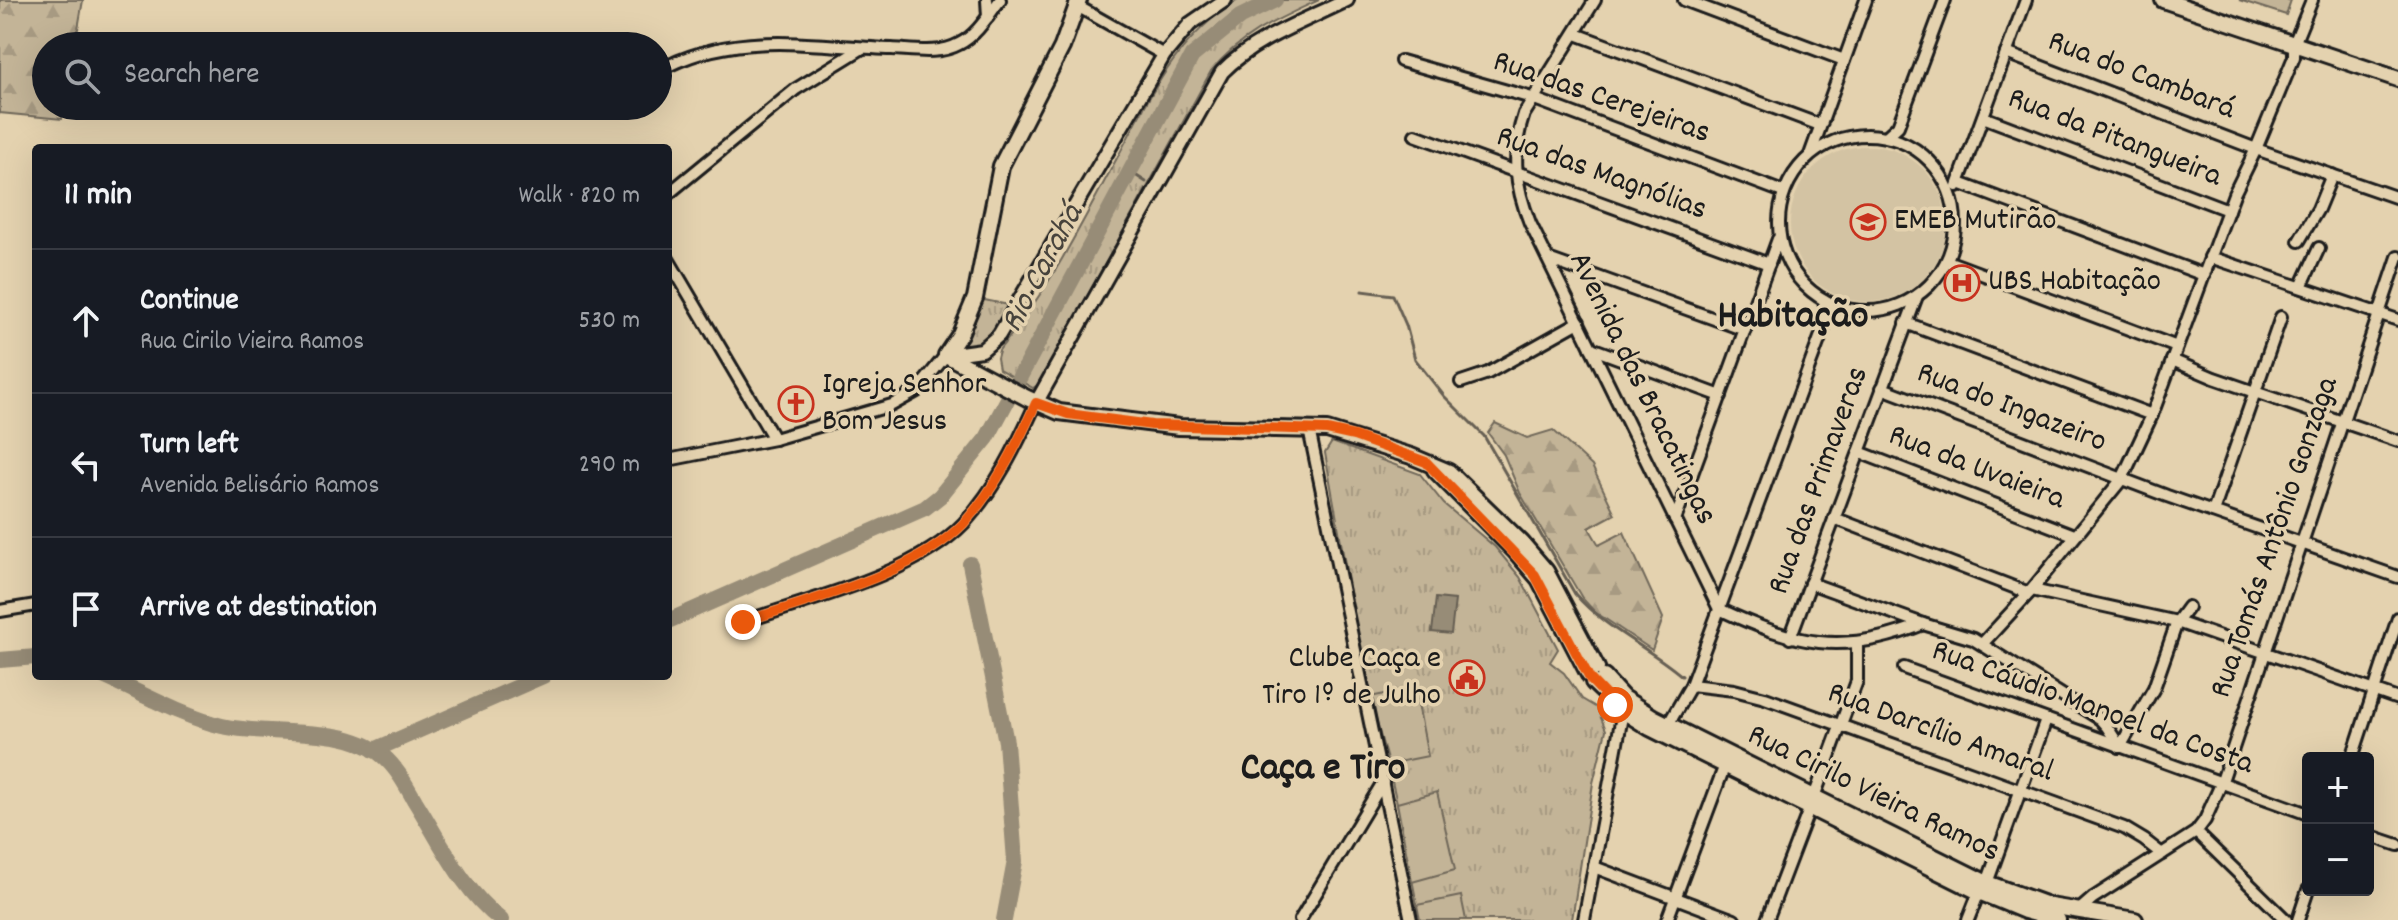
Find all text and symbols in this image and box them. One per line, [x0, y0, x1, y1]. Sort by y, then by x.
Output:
street label: Rua do Cambará [2040, 20, 2242, 134]
search box [32, 32, 672, 120]
street label: Rua das Cerejeiras [1486, 40, 1716, 158]
icon: search [60, 54, 104, 98]
text: Search here [124, 55, 260, 98]
street label: Rua da Pitangueira [2000, 77, 2229, 201]
street label: Rua das Magnólias [1489, 116, 1713, 234]
text: 11 min [64, 172, 132, 221]
text: Walk · 820 m [518, 178, 640, 215]
water label: Rio Carahá [990, 193, 1100, 342]
place label: EMEB Mutirão [1894, 199, 2057, 245]
school or university icon: EMEB Mutirão [1849, 203, 1887, 241]
street label: Avenida das Bracatingas [1555, 245, 1727, 533]
place label: UBS Habitação [1988, 260, 2161, 306]
hospital icon: UBS Habitação [1943, 264, 1981, 302]
text: Continue [140, 281, 239, 324]
district label: Habitação [1717, 290, 1869, 347]
icon: ahead [64, 299, 108, 343]
text: 530 m [578, 303, 640, 340]
text: Rua Cirilo Vieira Ramos [140, 324, 364, 361]
street label: Rua do Ingazeiro [1909, 352, 2113, 466]
street label: Rua das Primaveras [1757, 361, 1883, 601]
place label: Igreja Senhor Bom Jesus [822, 363, 986, 446]
street label: Rua Tomás Antônio Gonzaga [2199, 370, 2353, 705]
church icon: Igreja Senhor Bom Jesus [777, 385, 815, 423]
street label: Rua da Uvaieira [1881, 414, 2072, 524]
text: Turn left [140, 425, 239, 468]
icon: left [64, 443, 108, 487]
text: 290 m [579, 447, 640, 484]
text: Avenida Belisário Ramos [140, 468, 379, 505]
icon: arrive [64, 587, 108, 631]
text: Arrive at destination [140, 588, 377, 631]
route end [725, 604, 761, 640]
street label: Rua Cáudio Manoel da Costa [1925, 629, 2260, 789]
place label: Clube Caça e Tiro 1º de Julho [1262, 637, 1441, 720]
public building icon: Clube Caça e Tiro 1º de Julho [1448, 659, 1486, 697]
street label: Rua Darcílio Amaral [1820, 672, 2060, 796]
route start [1597, 687, 1633, 723]
street label: Rua Cirilo Vieira Ramos [1739, 714, 2007, 876]
district label: Caça e Tiro [1240, 742, 1406, 799]
map controls [2302, 752, 2374, 896]
button: + [2302, 752, 2374, 824]
button: − [2302, 824, 2374, 896]

